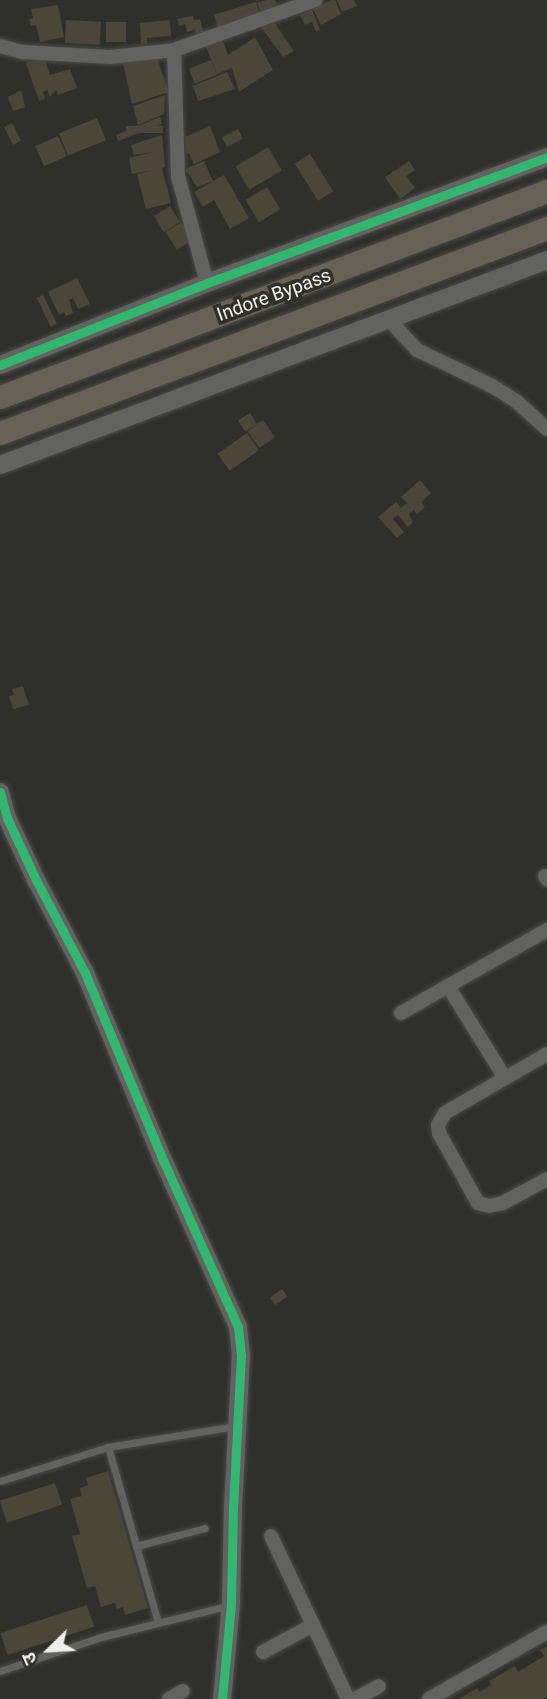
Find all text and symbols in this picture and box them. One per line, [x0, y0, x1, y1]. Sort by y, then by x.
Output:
street label: Indore Bypass [214, 264, 334, 326]
north arrow [14, 1615, 84, 1685]
text: उ [17, 1649, 42, 1669]

